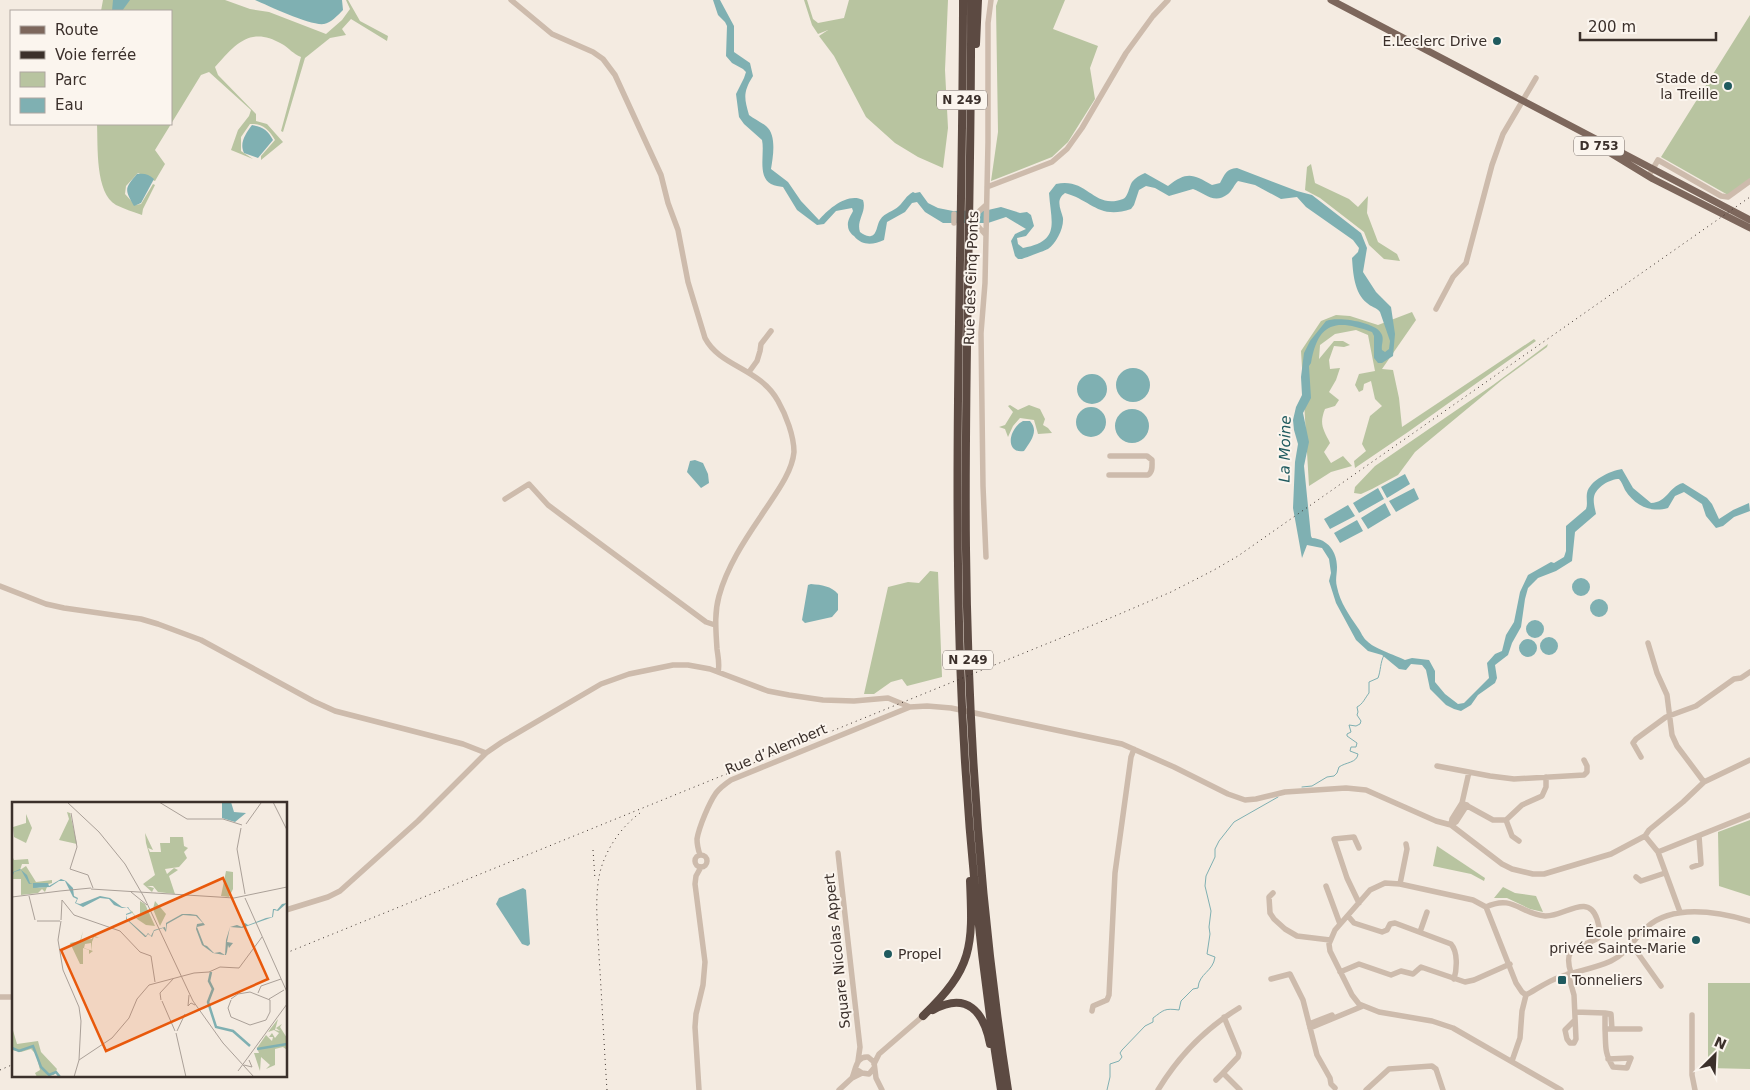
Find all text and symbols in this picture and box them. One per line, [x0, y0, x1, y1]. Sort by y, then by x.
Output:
legend [10, 10, 172, 125]
scale bar [1580, 10, 1716, 42]
text: 200 m [1588, 18, 1636, 36]
text: Route [55, 21, 99, 39]
place label: E.Leclerc Drive [1382, 33, 1487, 49]
marker: E.Leclerc Drive [1491, 35, 1503, 47]
text: Voie ferrée [55, 46, 136, 64]
place label: Stade de la Treille [1656, 70, 1718, 102]
text: Parc [55, 71, 87, 89]
marker: Stade de la Treille [1722, 80, 1734, 92]
road number: N 249 [937, 90, 987, 110]
text: Eau [55, 96, 83, 114]
road number: D 753 [1574, 136, 1624, 156]
street label: Rue des Cinq Ponts [961, 211, 981, 345]
water label: La Moine [1275, 415, 1295, 483]
road number: N 249 [943, 650, 993, 670]
street label: Rue d’Alembert [723, 720, 830, 778]
inset map [12, 802, 288, 1078]
street label: Square Nicolas Appert [821, 872, 853, 1029]
place label: École primaire privée Sainte-Marie [1549, 924, 1686, 956]
marker: École primaire privée Sainte-Marie [1690, 934, 1702, 946]
place label: Propel [898, 946, 942, 962]
marker: Propel [882, 948, 894, 960]
place label: Tonneliers [1571, 972, 1643, 988]
marker: Tonneliers [1556, 974, 1568, 986]
north arrow [1690, 1030, 1740, 1080]
text: N [1712, 1033, 1729, 1053]

